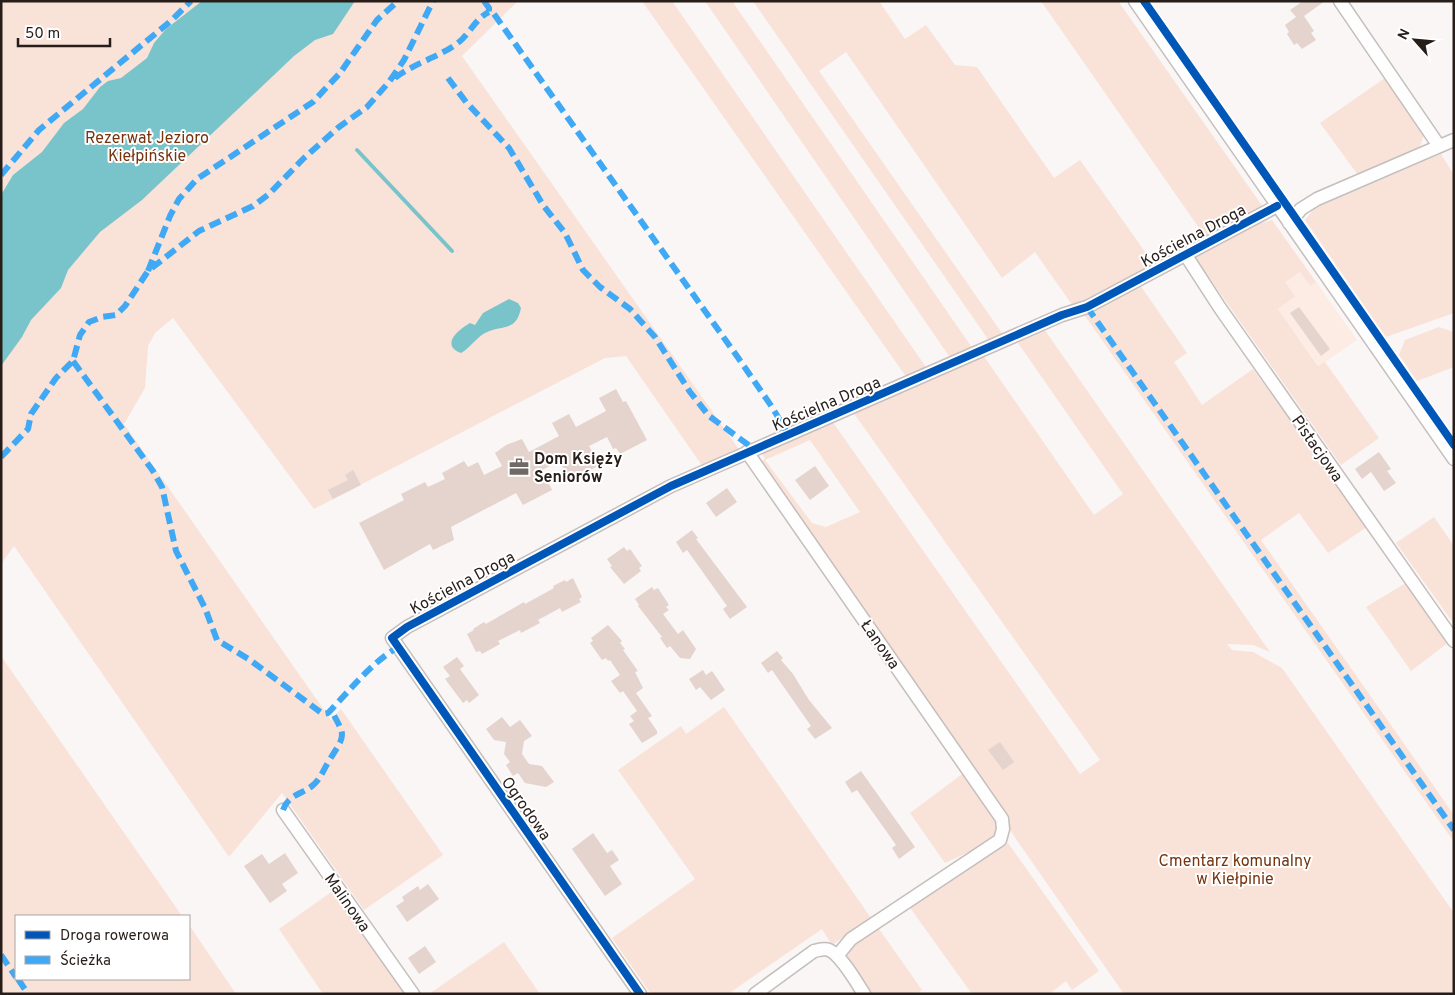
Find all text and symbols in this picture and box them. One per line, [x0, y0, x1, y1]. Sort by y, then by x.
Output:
scale bar [18, 15, 110, 47]
north arrow [1390, 15, 1440, 65]
text: 50 m [25, 25, 60, 44]
text: N [1395, 26, 1415, 43]
park label: Rezerwat Jezioro Kiełpińskie [85, 129, 209, 167]
street label: Kościelna Droga [1138, 201, 1250, 273]
street label: Kościelna Droga [769, 373, 884, 437]
street label: Pistacjowa [1286, 412, 1347, 486]
place label: Dom Księży Seniorów [534, 450, 622, 488]
office icon: Dom Księży Seniorów [508, 456, 530, 478]
street label: Kościelna Droga [407, 548, 519, 620]
street label: Łanowa [855, 617, 903, 674]
street label: Ogrodowa [496, 773, 555, 845]
park label: Cmentarz komunalny w Kiełpinie [1159, 852, 1311, 890]
street label: Malinowa [319, 870, 374, 936]
legend [15, 915, 190, 980]
text: Droga rowerowa [60, 927, 169, 946]
text: Ścieżka [60, 950, 111, 971]

